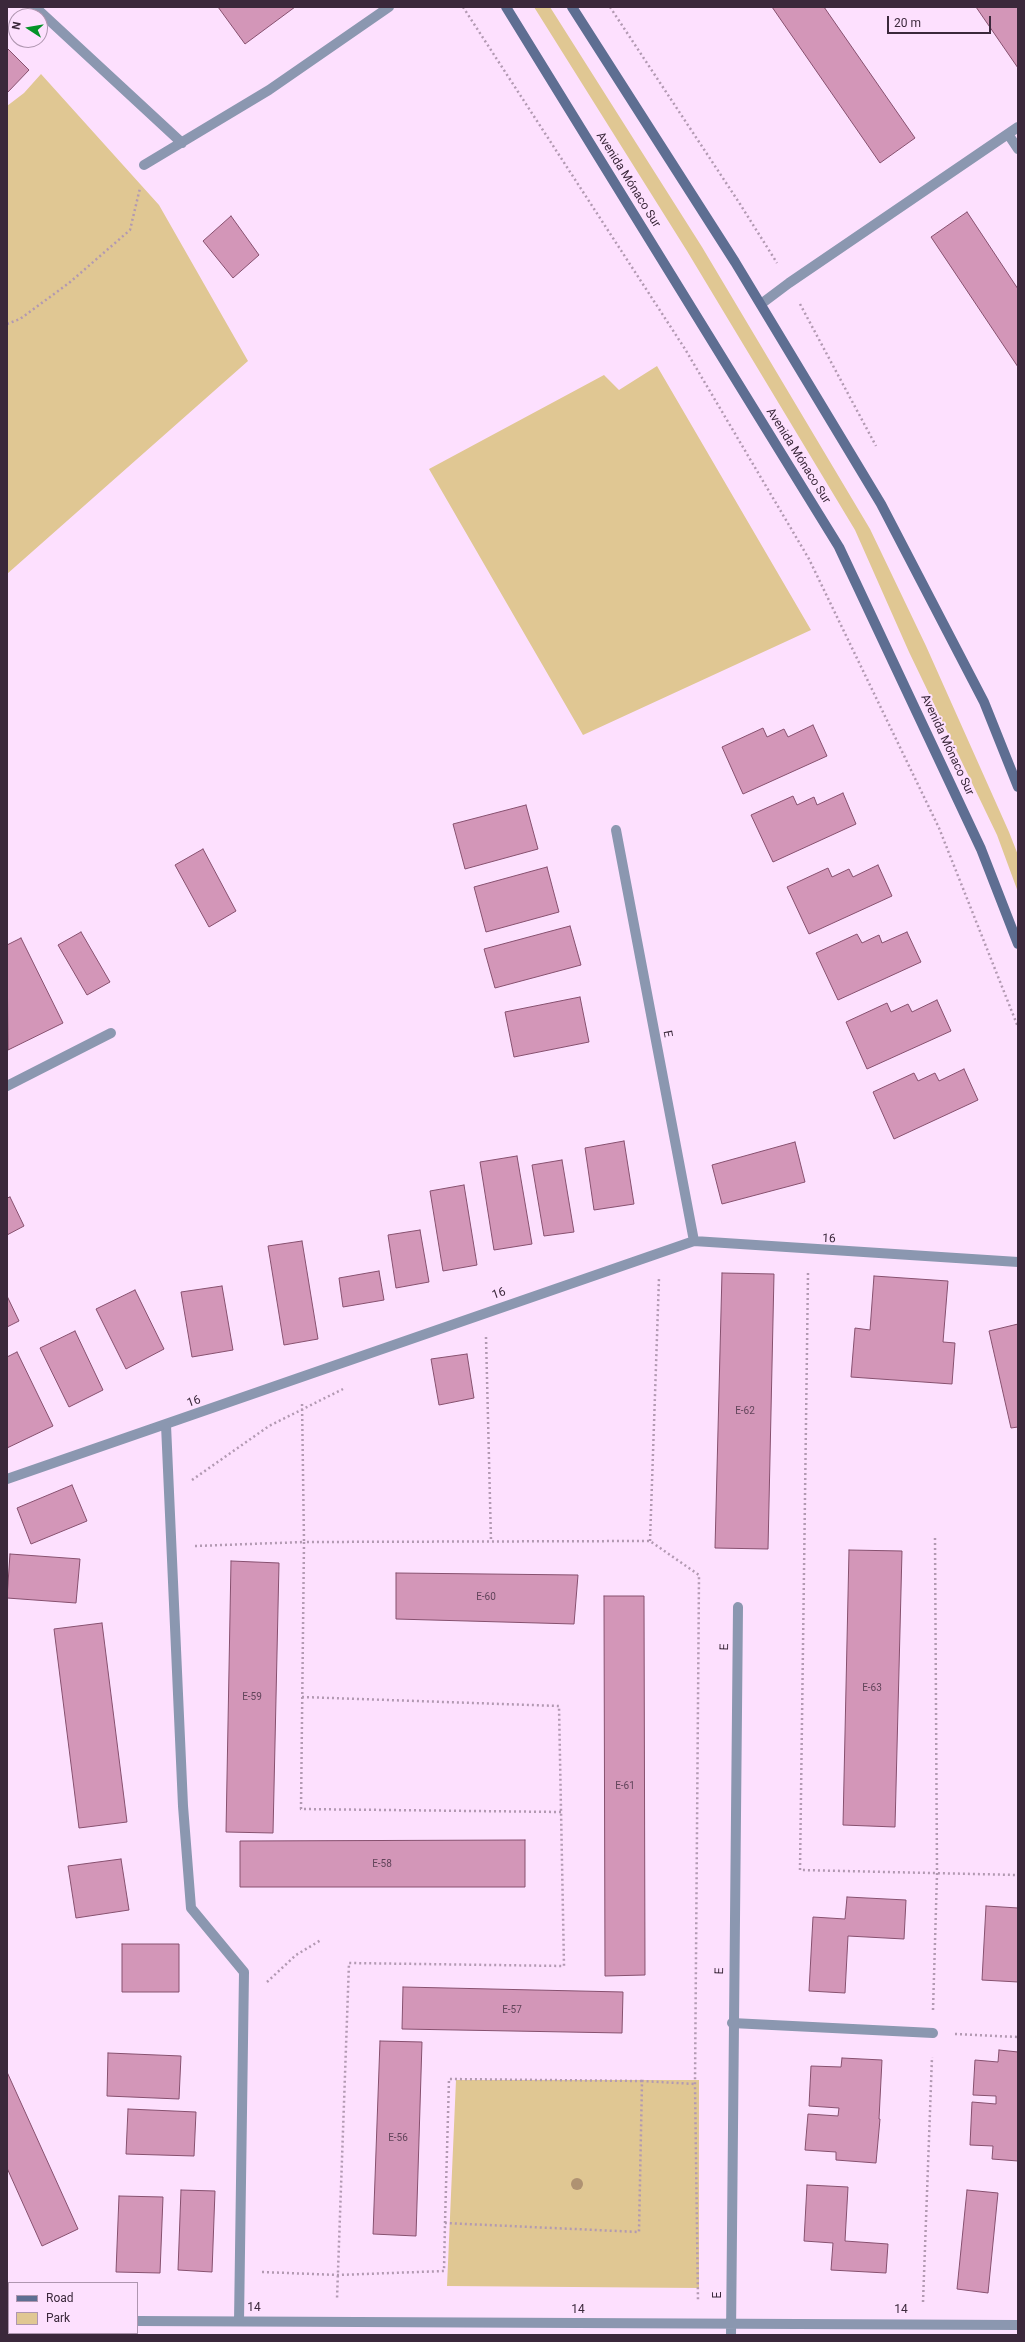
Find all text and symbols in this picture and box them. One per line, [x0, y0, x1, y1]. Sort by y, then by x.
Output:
north arrow [8, 8, 48, 48]
scale bar [889, 8, 993, 34]
text: 20 m [894, 16, 921, 30]
text: N [10, 20, 24, 31]
street label: Avenida Mónaco Sur [593, 130, 663, 230]
street label: Avenida Mónaco Sur [763, 406, 833, 506]
street label: Avenida Mónaco Sur [917, 692, 977, 798]
street label: E [659, 1029, 675, 1039]
street label: 16 [822, 1231, 836, 1247]
street label: 16 [490, 1285, 508, 1303]
street label: 16 [185, 1393, 203, 1411]
house number: E-62 [735, 1405, 755, 1417]
house number: E-60 [476, 1591, 496, 1603]
street label: E [718, 1643, 732, 1651]
house number: E-63 [862, 1682, 882, 1694]
house number: E-59 [242, 1691, 262, 1703]
house number: E-61 [615, 1780, 635, 1792]
house number: E-58 [372, 1858, 392, 1870]
street label: E [713, 1967, 727, 1975]
house number: E-57 [502, 2004, 522, 2016]
house number: E-56 [388, 2132, 408, 2144]
legend [8, 2282, 138, 2334]
text: Road [46, 2291, 74, 2305]
street label: E [711, 2292, 725, 2298]
street label: 14 [247, 2301, 261, 2315]
street label: 14 [571, 2303, 585, 2317]
street label: 14 [894, 2303, 908, 2317]
text: Park [46, 2311, 70, 2325]

